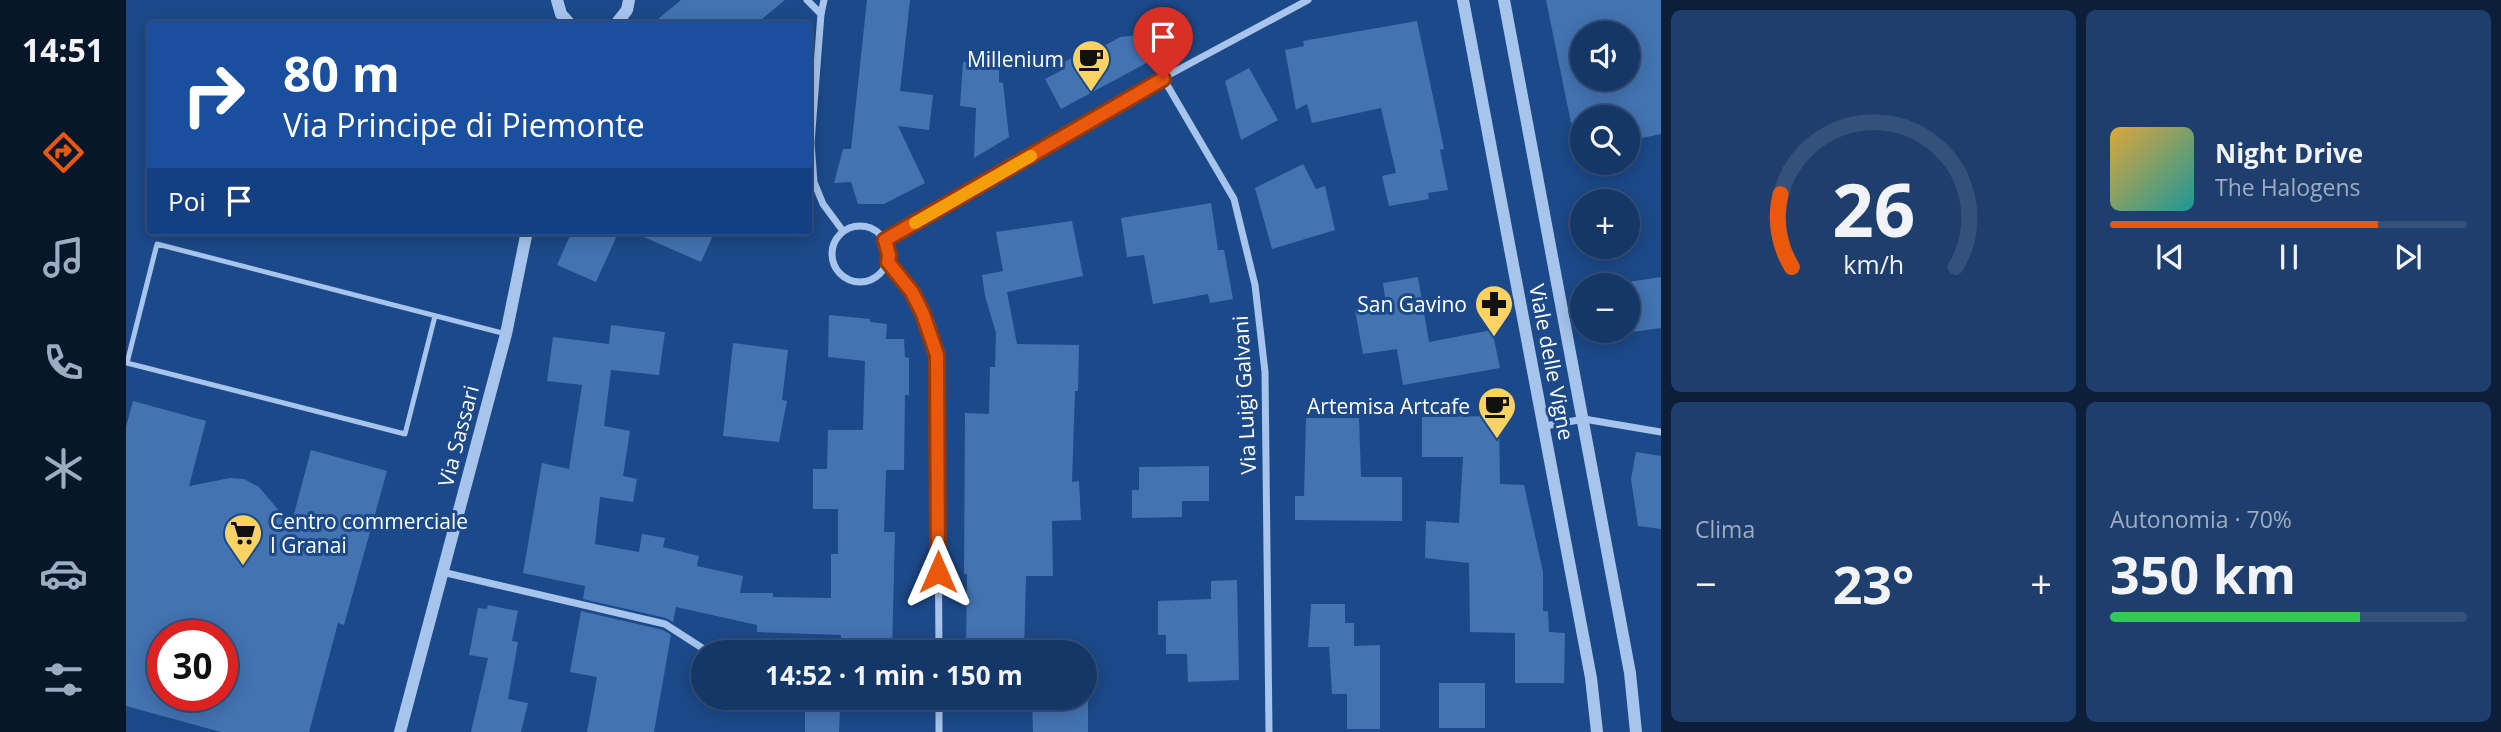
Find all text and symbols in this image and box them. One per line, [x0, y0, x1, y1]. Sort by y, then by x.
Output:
pin [1133, 7, 1193, 79]
icon: arrive [1144, 18, 1182, 56]
map controls [1570, 21, 1640, 343]
button: sound [1570, 21, 1640, 91]
text: 14:51 [22, 28, 104, 71]
cafe icon: Millenium [1070, 38, 1112, 93]
text: 80 m [283, 40, 400, 106]
place label: Millenium [967, 45, 1064, 73]
icon: right [168, 49, 259, 140]
text: Via Principe di Piemonte [283, 103, 645, 146]
button: search [1570, 105, 1640, 175]
icon: directions [39, 128, 88, 177]
text: Night Drive [2215, 135, 2363, 171]
text: 26 [1832, 160, 1915, 259]
text: The Halogens [2215, 171, 2361, 203]
icon: arrive [220, 182, 258, 220]
text: Poi [168, 183, 206, 219]
button: + [1570, 189, 1640, 259]
icon: music [39, 233, 88, 282]
icon: previous [2151, 238, 2189, 276]
icon: pause [2270, 238, 2308, 276]
icon: next [2389, 238, 2427, 276]
text: km/h [1843, 247, 1904, 281]
button: − [1570, 273, 1640, 343]
street label: Viale delle Vigne [1523, 282, 1581, 442]
pharmacy icon: San Gavino [1473, 283, 1515, 338]
place label: San Gavino [1357, 290, 1467, 318]
street label: Via Luigi Galvani [1226, 315, 1262, 475]
icon: phone [39, 338, 88, 387]
street label: Via Sassari [431, 382, 485, 490]
cafe icon: Artemisa Artcafe [1476, 385, 1518, 440]
place label: Artemisa Artcafe [1307, 392, 1470, 420]
icon: climate [39, 444, 88, 493]
text: Autonomia · 70% [2110, 503, 2292, 535]
place label: Centro commerciale I Granai [270, 507, 468, 559]
supermarket icon: Centro commerciale I Granai [222, 512, 264, 567]
text: Clima [1695, 513, 1755, 545]
position arrow [901, 535, 975, 609]
text: 350 km [2110, 538, 2296, 609]
text: 23° [1833, 548, 1914, 619]
icon: car [39, 549, 88, 598]
text: − [1695, 557, 1717, 609]
text: + [2030, 557, 2052, 609]
speed limit sign: 30 [147, 620, 238, 711]
icon: filters [39, 655, 88, 704]
text: 14:52 · 1 min · 150 m [765, 657, 1023, 693]

